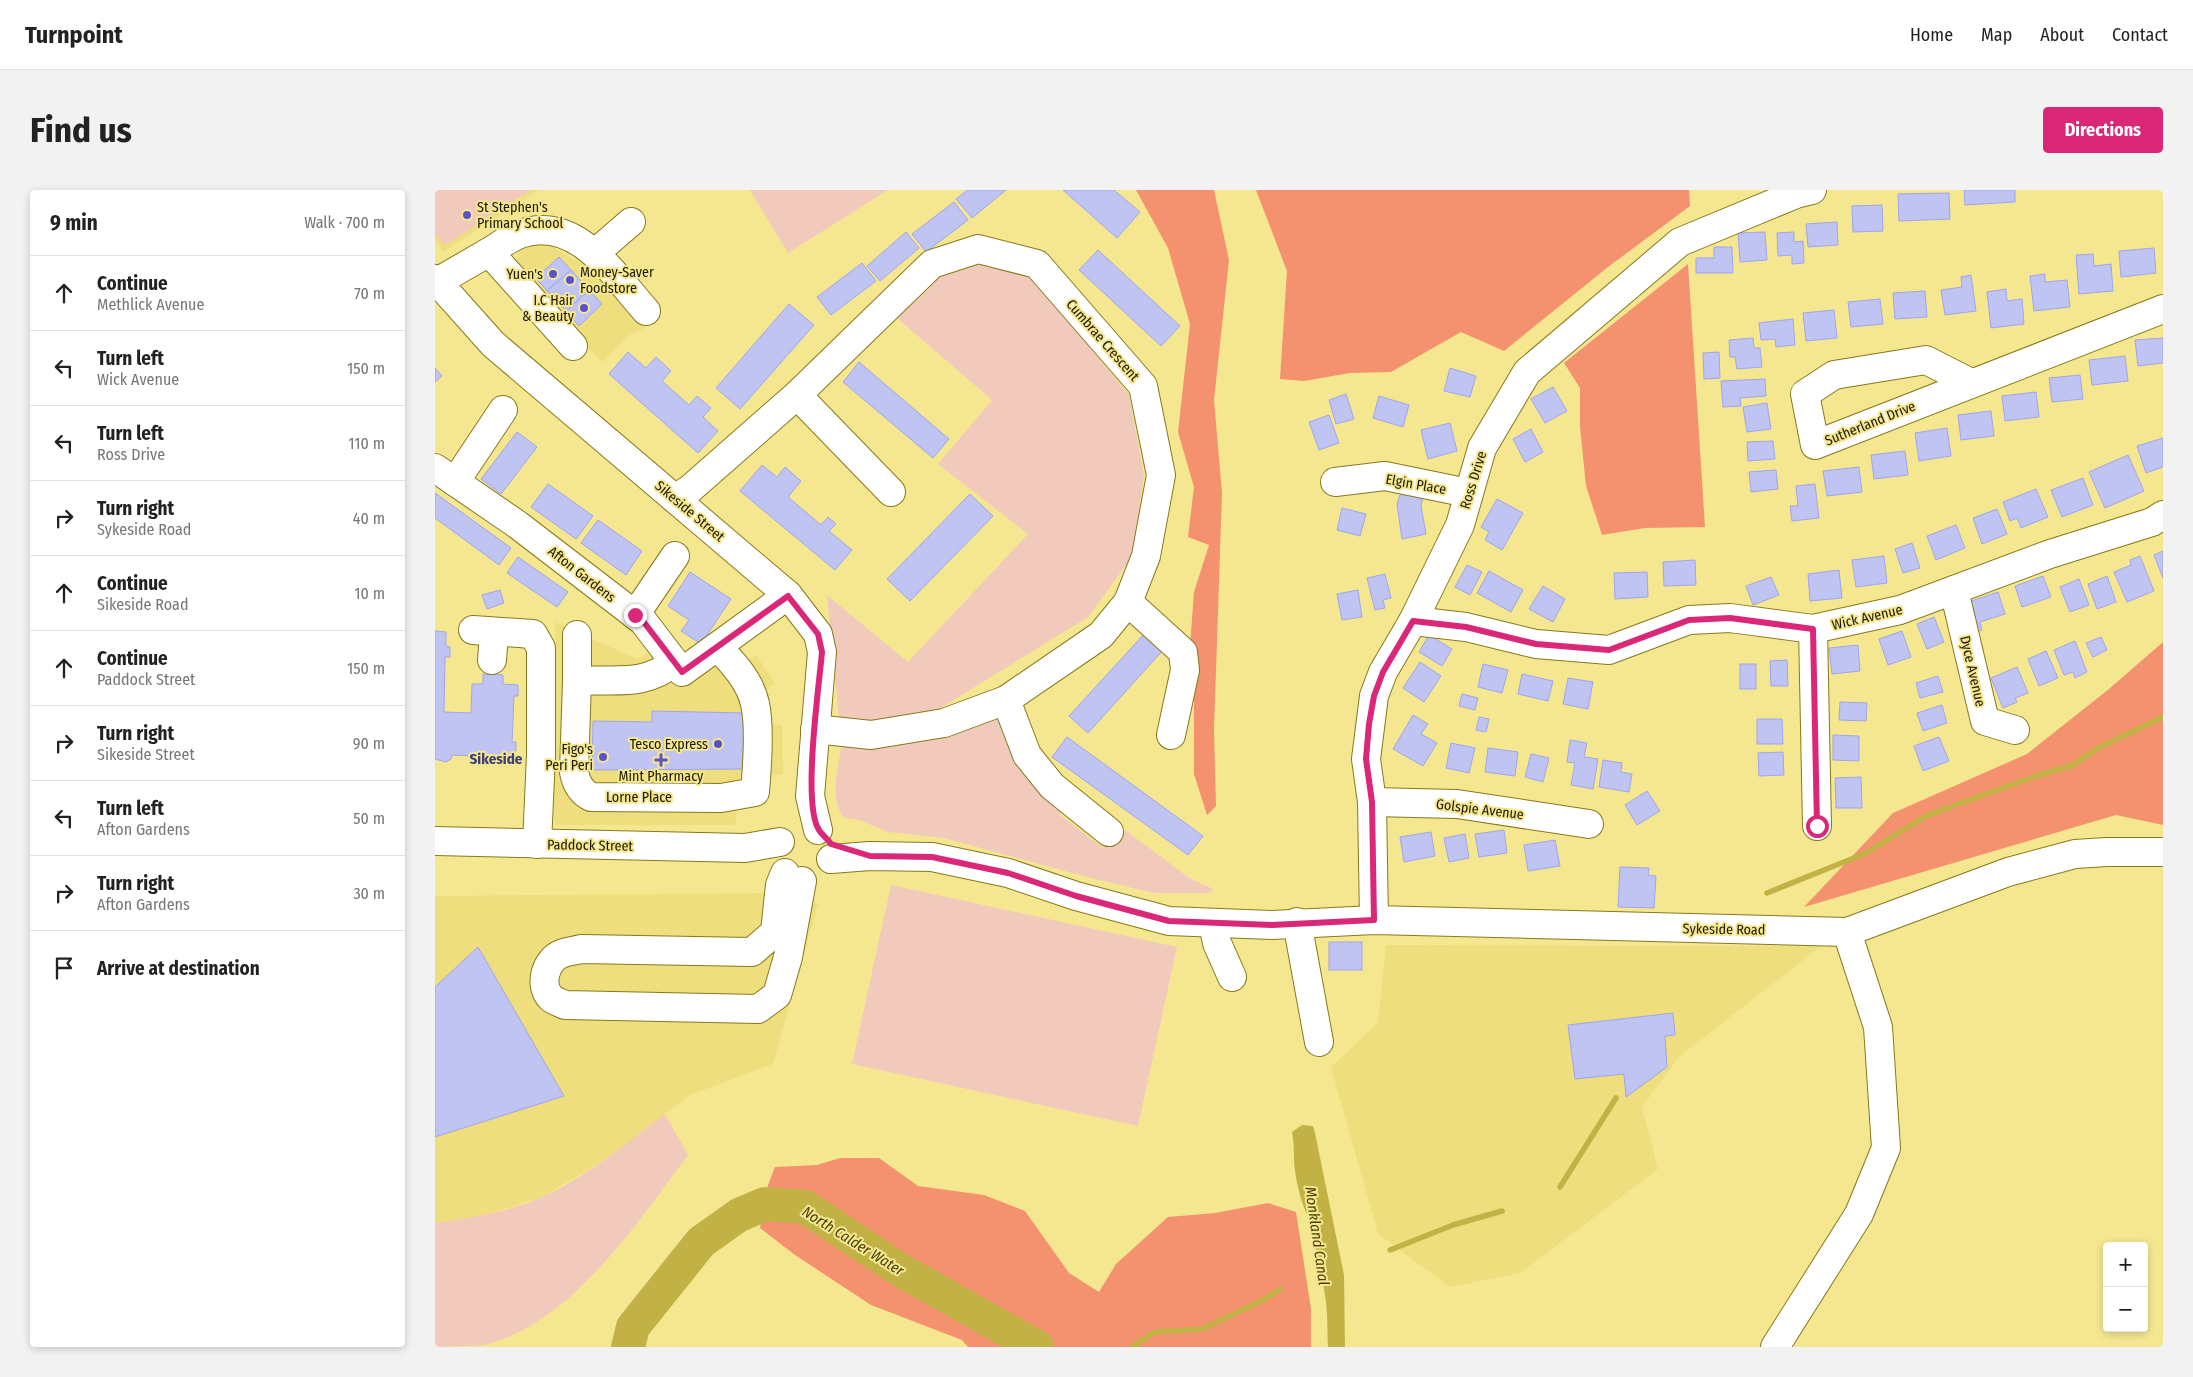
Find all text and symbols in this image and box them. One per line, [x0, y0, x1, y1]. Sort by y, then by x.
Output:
text: Turnpoint [25, 21, 123, 49]
text: Home [1910, 24, 1953, 46]
text: Map [1981, 24, 2012, 46]
text: About [2040, 24, 2084, 46]
text: Contact [2112, 24, 2168, 46]
button: Directions [2043, 107, 2163, 153]
text: Find us [30, 109, 132, 151]
place label: St Stephen's Primary School [477, 199, 564, 232]
marker: St Stephen's Primary School [461, 209, 473, 221]
text: 9 min [50, 210, 98, 236]
text: Walk · 700 m [304, 213, 385, 232]
place label: Money-Saver Foodstore [580, 264, 654, 297]
place label: Yuen's [507, 266, 543, 283]
marker: Yuen's [547, 268, 559, 280]
text: Continue [97, 272, 168, 295]
marker: Money-Saver Foodstore [564, 274, 576, 286]
icon: ahead [50, 279, 78, 307]
text: 70 m [354, 284, 385, 303]
place label: I.C Hair & Beauty [522, 292, 575, 325]
text: Methlick Avenue [97, 295, 204, 314]
street label: Cumbrae Crescent [1062, 296, 1143, 385]
marker: I.C Hair & Beauty [578, 302, 590, 314]
text: Turn left [97, 347, 164, 370]
icon: left [50, 354, 78, 382]
text: 150 m [347, 359, 385, 378]
text: Wick Avenue [97, 370, 179, 389]
street label: Sutherland Drive [1822, 398, 1918, 449]
text: Turn left [97, 422, 164, 445]
icon: left [50, 429, 78, 457]
text: 110 m [348, 434, 385, 453]
text: Ross Drive [97, 445, 165, 464]
street label: Ross Drive [1457, 449, 1490, 511]
street label: Elgin Place [1384, 471, 1448, 498]
street label: Sikeside Street [651, 477, 728, 546]
text: Turn right [97, 497, 174, 520]
icon: right [50, 504, 78, 532]
text: 40 m [353, 509, 385, 528]
text: Sykeside Road [97, 520, 191, 539]
street label: Afton Gardens [544, 543, 619, 606]
text: Continue [97, 572, 168, 595]
icon: ahead [50, 579, 78, 607]
text: 10 m [354, 584, 385, 603]
text: Sikeside Road [97, 595, 188, 614]
street label: Wick Avenue [1830, 601, 1904, 634]
route end [624, 604, 647, 627]
street label: Dyce Avenue [1956, 634, 1989, 708]
text: Continue [97, 647, 168, 670]
icon: ahead [50, 654, 78, 682]
text: 150 m [347, 659, 385, 678]
text: Paddock Street [97, 670, 195, 689]
text: Turn right [97, 722, 174, 745]
icon: right [50, 729, 78, 757]
text: 90 m [353, 734, 385, 753]
place label: Tesco Express [630, 736, 708, 753]
marker: Tesco Express [712, 738, 724, 750]
place label: Figo's Peri Peri [545, 741, 593, 774]
text: Sikeside Street [97, 745, 195, 764]
district label: Sikeside [470, 750, 523, 768]
marker: Figo's Peri Peri [597, 751, 609, 763]
marker: Mint Pharmacy [655, 754, 667, 766]
place label: Mint Pharmacy [619, 768, 704, 785]
street label: Lorne Place [606, 789, 672, 806]
street label: Golspie Avenue [1435, 796, 1525, 823]
text: Turn left [97, 797, 164, 820]
icon: left [50, 804, 78, 832]
text: 50 m [353, 809, 385, 828]
route start [1806, 815, 1829, 838]
text: Afton Gardens [97, 820, 190, 839]
street label: Paddock Street [547, 836, 634, 855]
text: Turn right [97, 872, 174, 895]
icon: right [50, 879, 78, 907]
text: 30 m [353, 884, 385, 903]
text: Afton Gardens [97, 895, 190, 914]
street label: Sykeside Road [1683, 920, 1765, 939]
icon: arrive [50, 954, 78, 982]
text: Arrive at destination [97, 957, 260, 980]
water label: Monkland Canal [1301, 1186, 1333, 1286]
water label: North Calder Water [799, 1202, 908, 1280]
map controls [2103, 1242, 2148, 1332]
button: + [2103, 1242, 2148, 1287]
button: − [2103, 1287, 2148, 1332]

